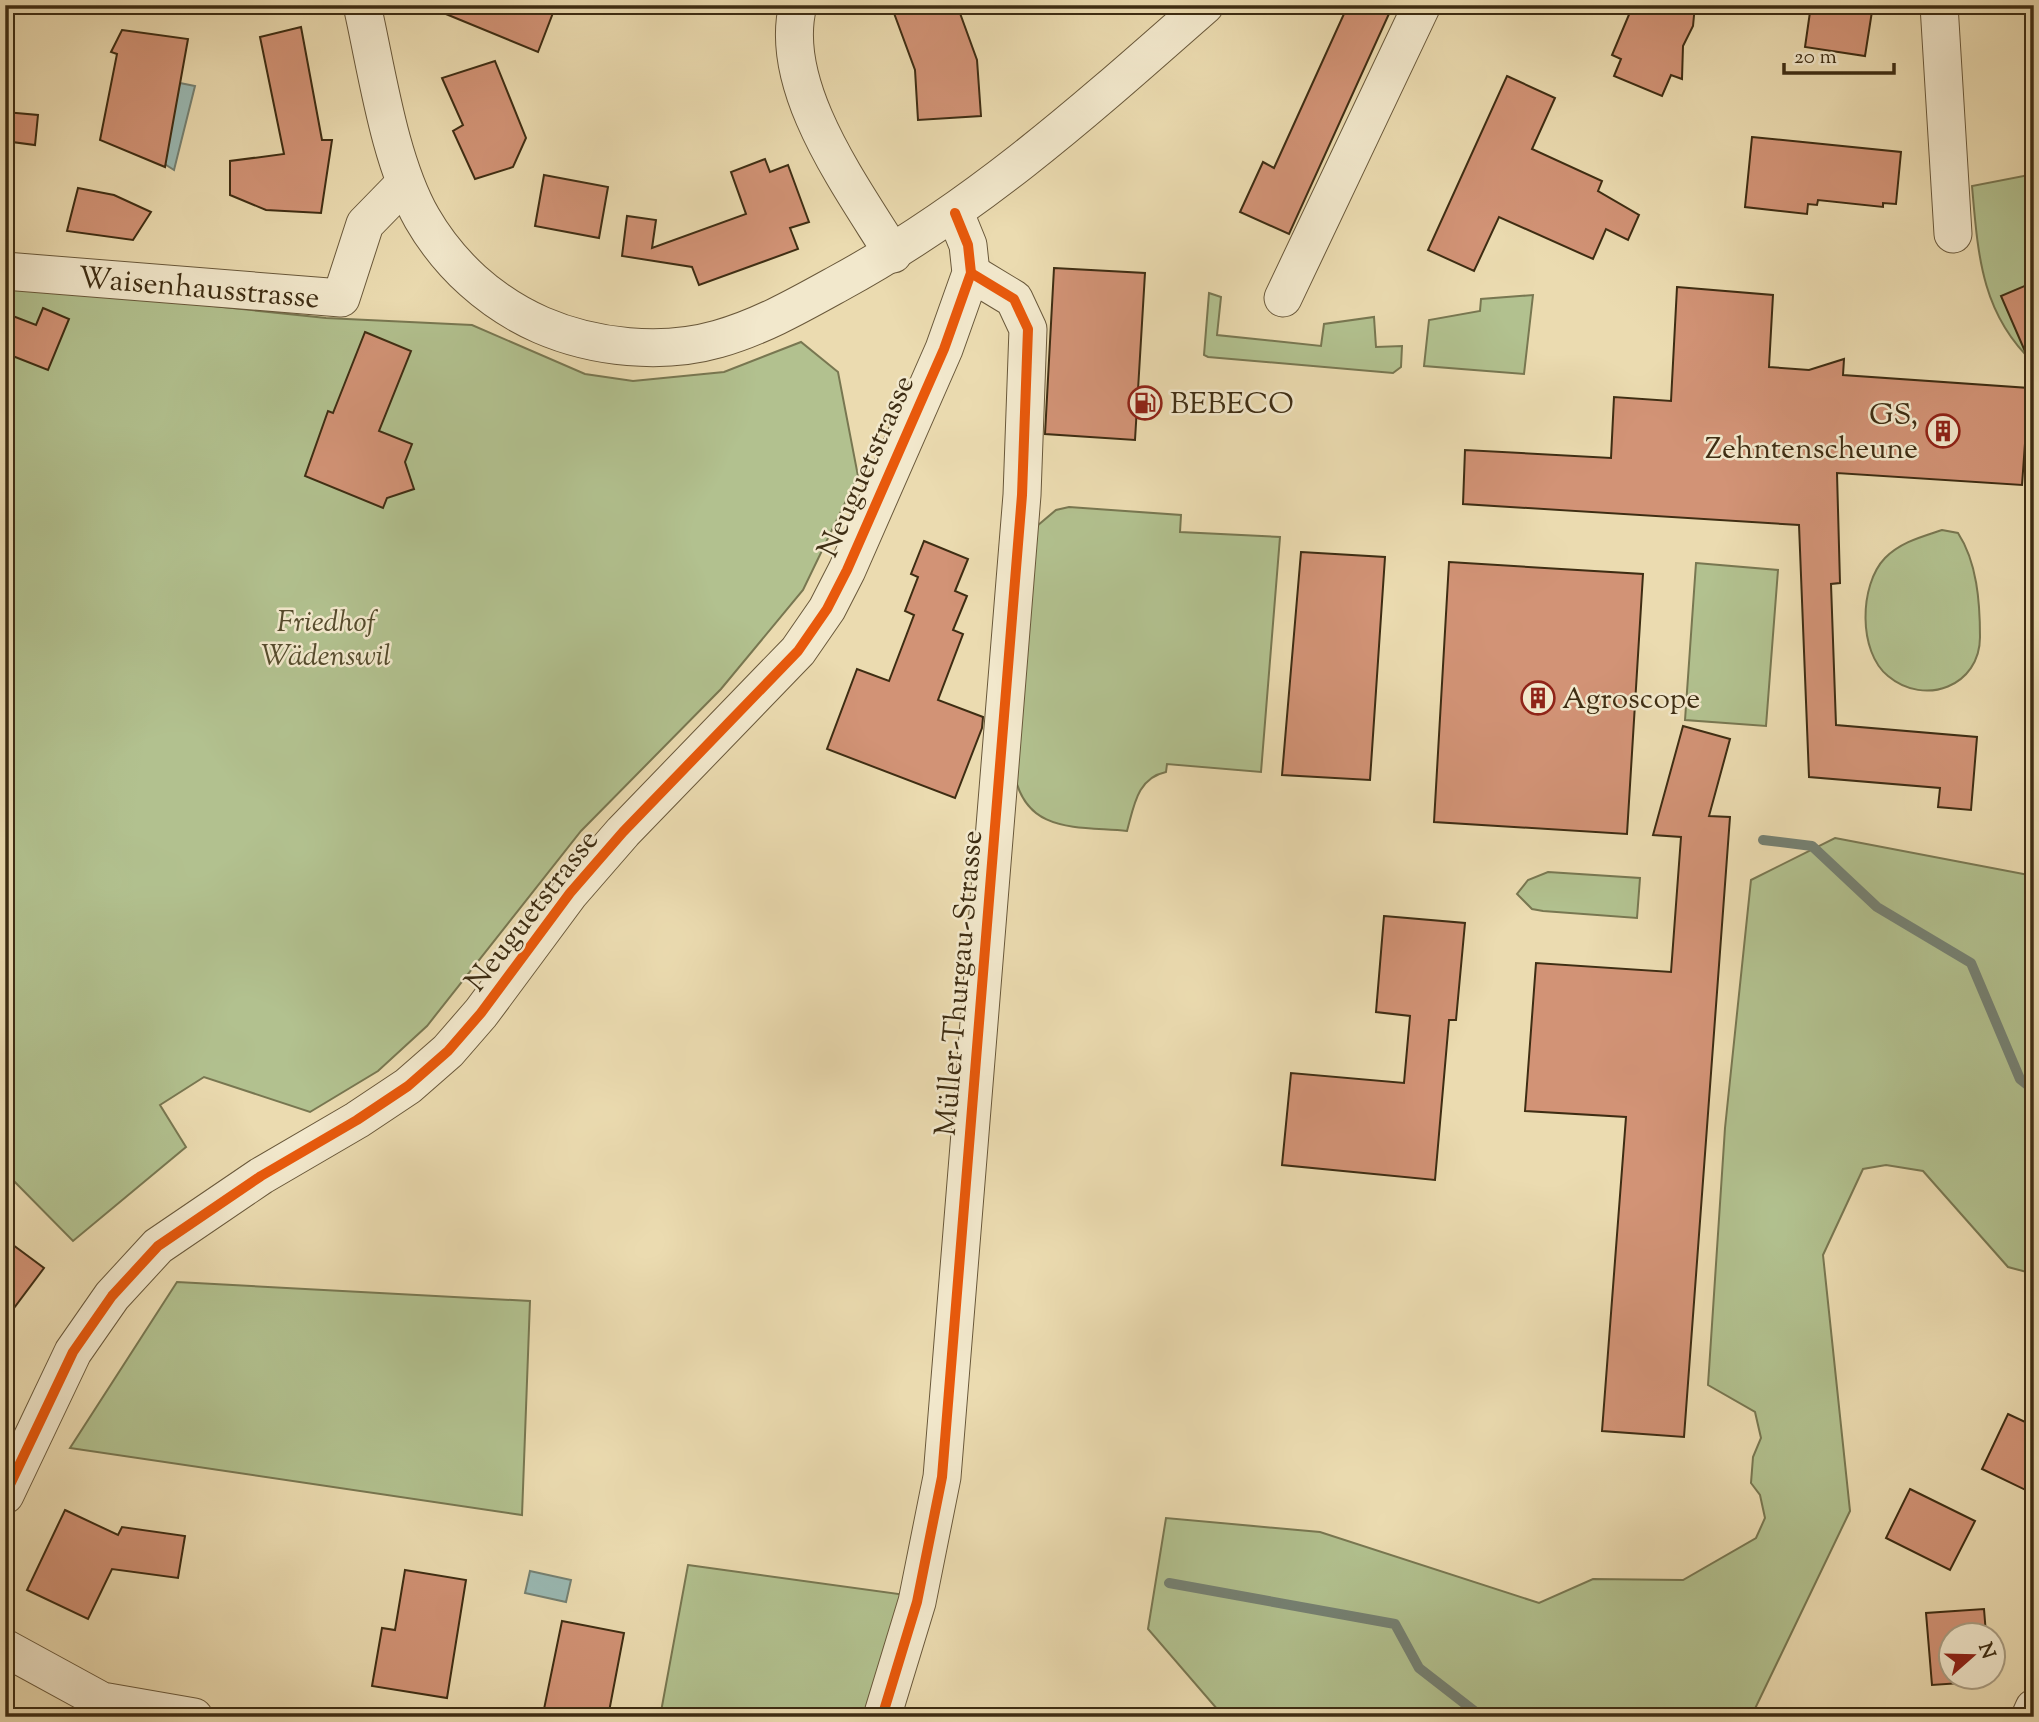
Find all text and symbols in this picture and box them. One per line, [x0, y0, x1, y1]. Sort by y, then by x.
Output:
scale bar [1784, 32, 1894, 76]
text: 20 m [1794, 43, 1837, 73]
street label: Waisenhausstrasse [76, 258, 321, 321]
street label: Neuguetstrasse [808, 369, 927, 565]
fuel station icon: BEBECO [1126, 384, 1164, 422]
place label: BEBECO [1170, 384, 1294, 427]
place label: GS, Zehntenscheune [1705, 395, 1918, 472]
building icon: GS, Zehntenscheune [1924, 412, 1962, 450]
park label: Friedhof Wädenswil [261, 602, 391, 679]
building icon: Agroscope [1519, 679, 1557, 717]
place label: Agroscope [1562, 679, 1700, 722]
street label: Neuguetstrasse [456, 821, 610, 1002]
street label: Müller-Thurgau-Strasse [926, 828, 995, 1138]
north arrow [1938, 1620, 2008, 1690]
text: N [1970, 1639, 2001, 1663]

